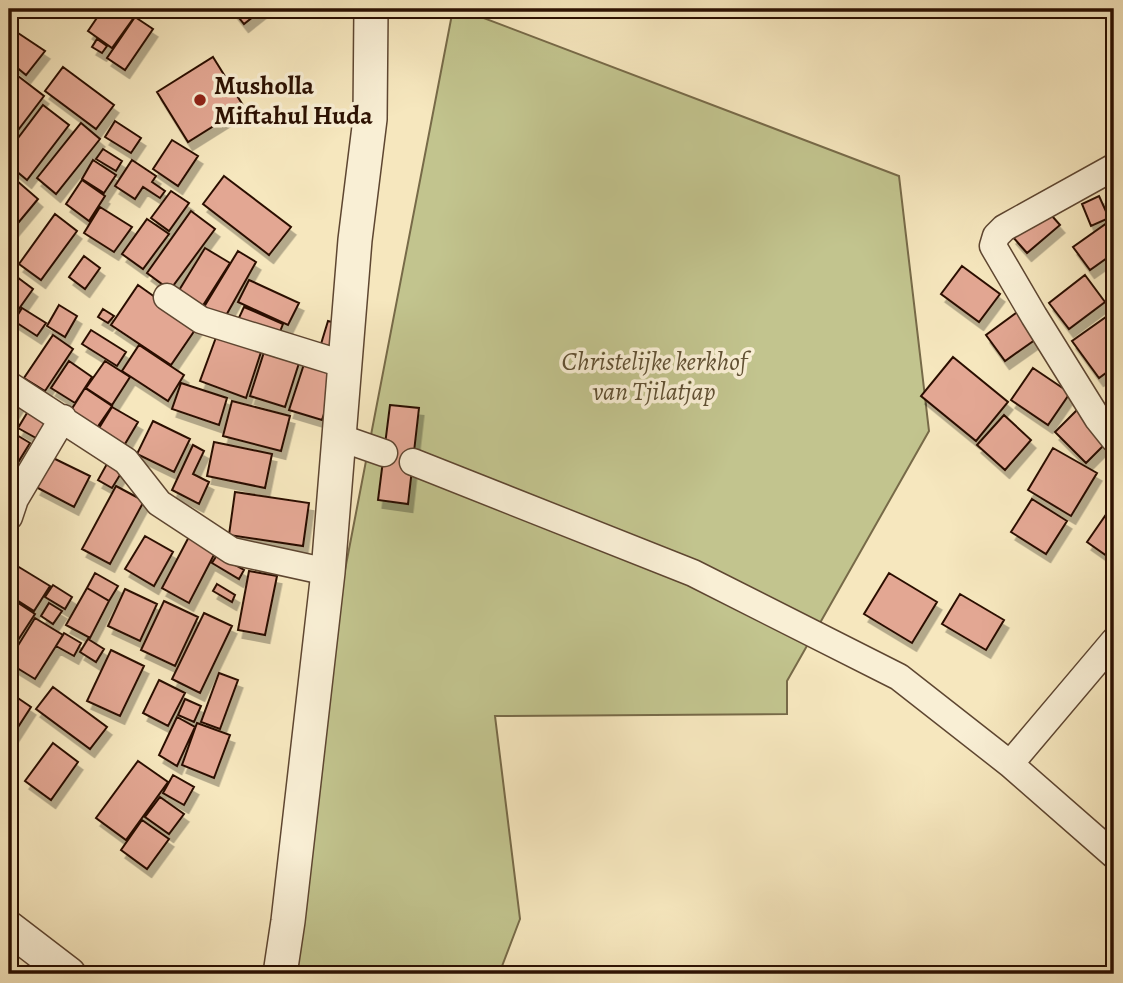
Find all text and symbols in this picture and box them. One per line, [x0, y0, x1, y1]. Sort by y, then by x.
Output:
place label: Musholla Miftahul Huda [214, 68, 373, 133]
marker: Musholla Miftahul Huda [192, 92, 208, 108]
park label: Christelijke kerkhof van Tjilatjap [561, 344, 752, 409]

